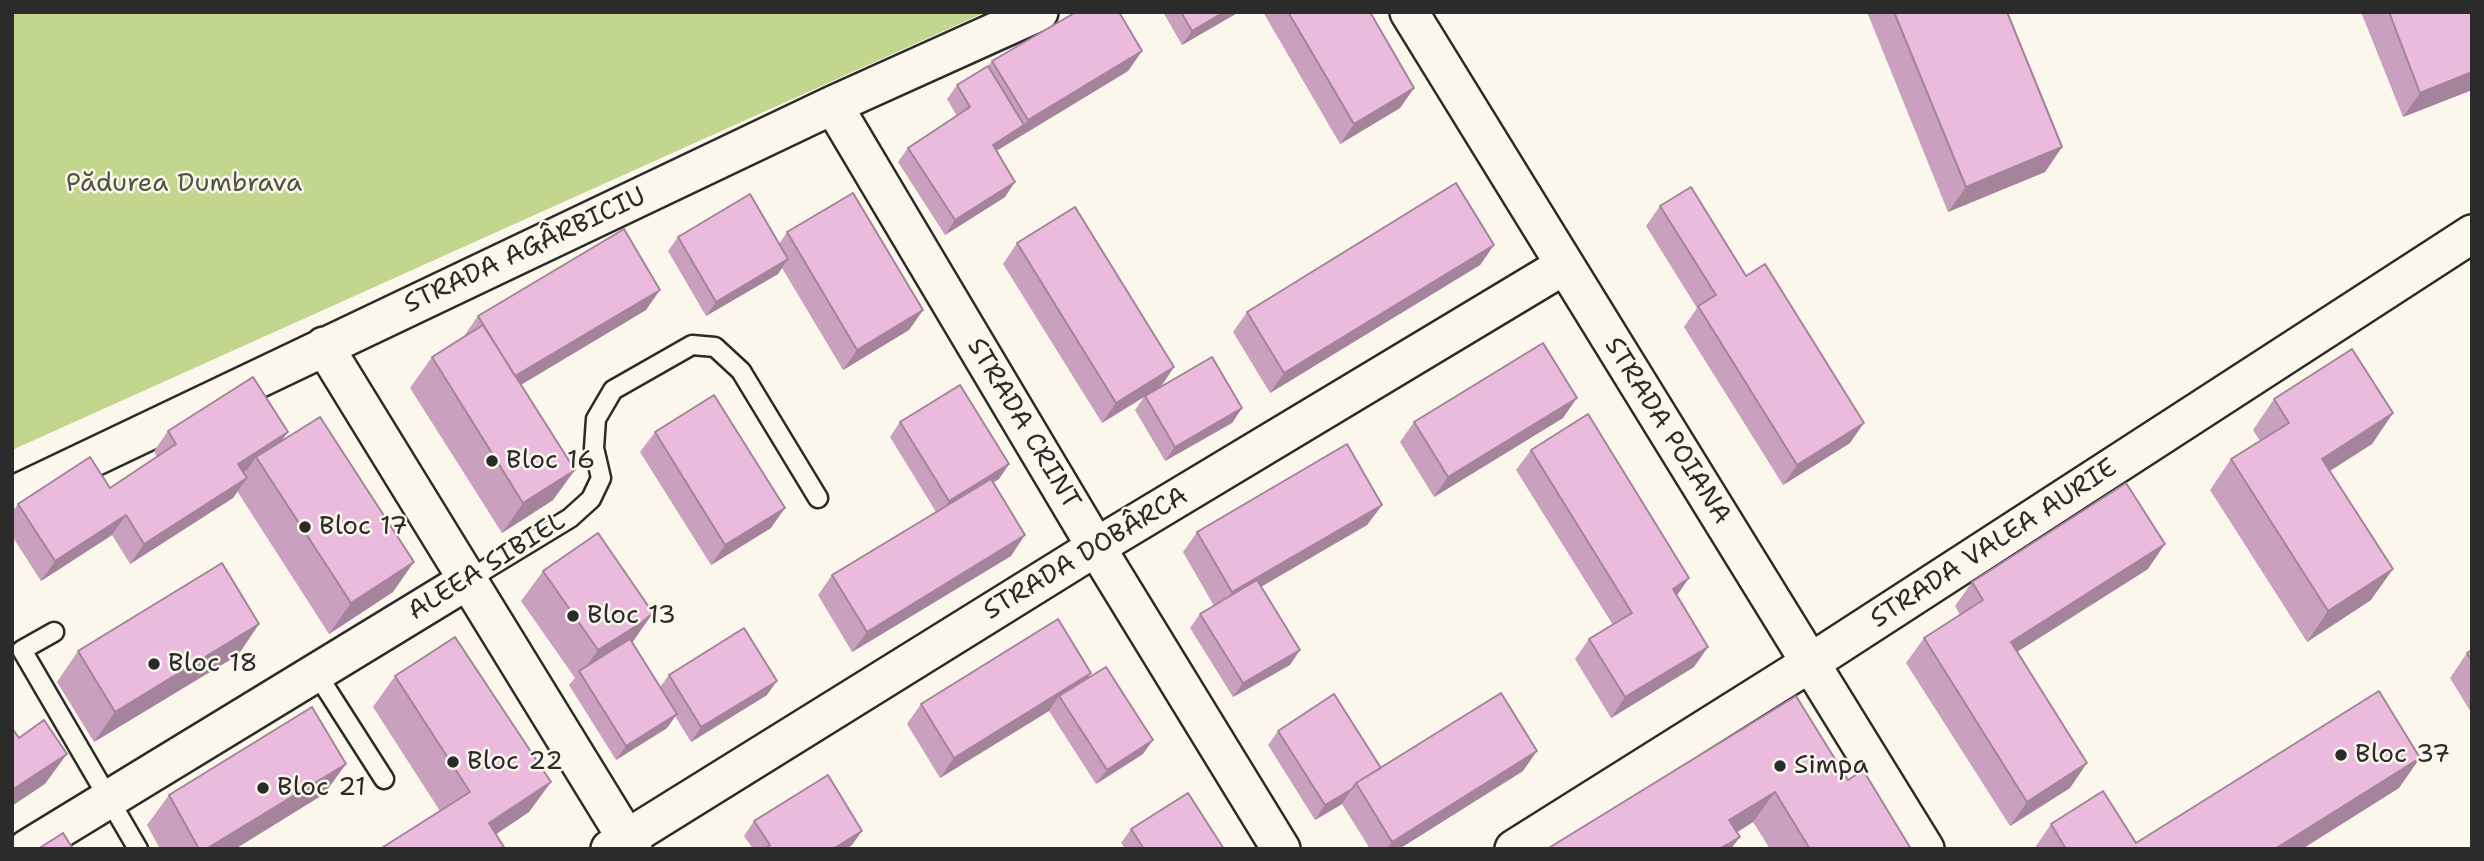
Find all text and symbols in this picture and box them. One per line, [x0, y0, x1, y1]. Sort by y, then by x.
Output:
park label: Pădurea Dumbrava [66, 168, 302, 200]
street label: STRADA AGÂRBICIU [399, 181, 651, 321]
street label: STRADA POIANA [1597, 332, 1737, 530]
street label: STRADA CRINT [960, 333, 1086, 515]
place label: Bloc 16 [506, 445, 595, 477]
marker: Bloc 16 [484, 453, 500, 469]
street label: STRADA VALEA AURIE [1865, 453, 2123, 635]
street label: STRADA DOBÂRCA [978, 481, 1194, 627]
street label: ALEEA SIBIEL [403, 506, 571, 628]
place label: Bloc 17 [319, 511, 408, 543]
marker: Bloc 17 [297, 519, 313, 535]
place label: Bloc 13 [587, 600, 676, 632]
marker: Bloc 13 [565, 608, 581, 624]
place label: Bloc 18 [168, 648, 258, 680]
marker: Bloc 18 [146, 656, 162, 672]
place label: Bloc 37 [2355, 739, 2450, 771]
place label: Bloc 22 [467, 746, 563, 778]
marker: Bloc 37 [2333, 747, 2349, 763]
place label: Simpa [1794, 750, 1869, 782]
marker: Bloc 22 [445, 754, 461, 770]
marker: Simpa [1772, 758, 1788, 774]
place label: Bloc 21 [277, 772, 366, 804]
marker: Bloc 21 [255, 780, 271, 796]

